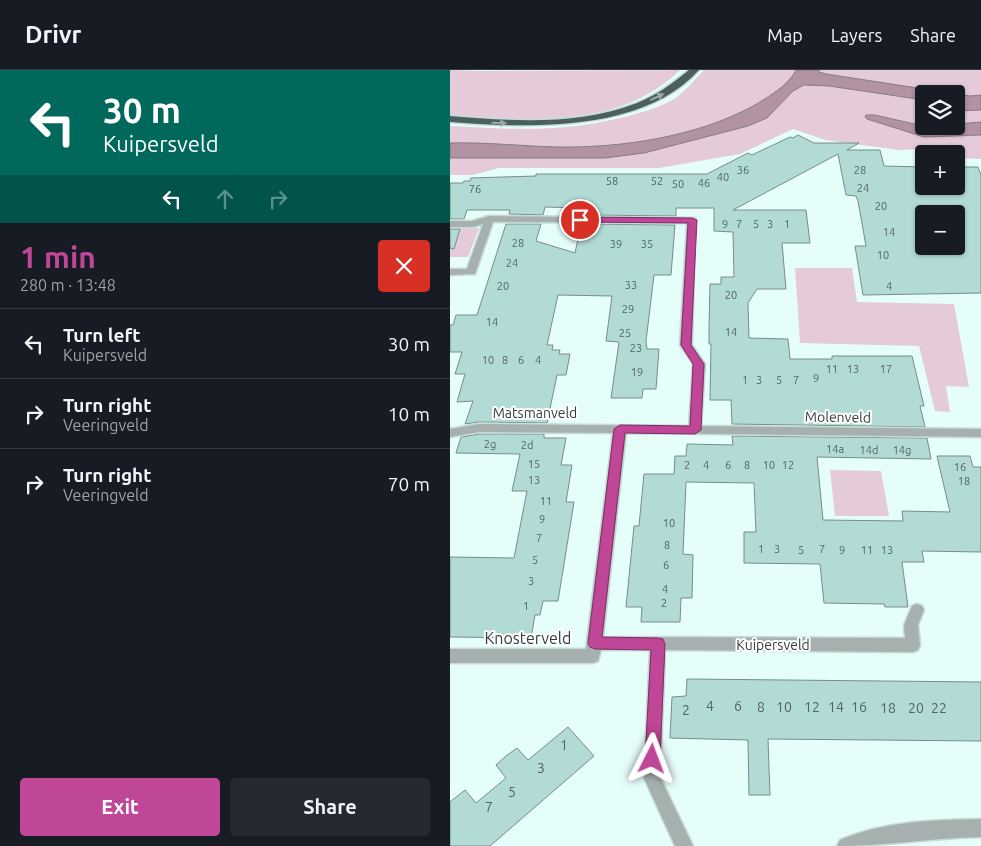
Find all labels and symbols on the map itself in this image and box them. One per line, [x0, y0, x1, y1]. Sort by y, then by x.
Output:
one-way arrow [650, 93, 664, 101]
one-way arrow [491, 119, 507, 127]
house number: 36 [737, 164, 749, 176]
house number: 28 [854, 164, 866, 176]
house number: 40 [717, 171, 729, 183]
house number: 58 [606, 175, 618, 187]
house number: 52 [651, 175, 663, 187]
house number: 46 [698, 177, 710, 189]
house number: 50 [672, 178, 684, 190]
house number: 24 [857, 182, 869, 194]
house number: 76 [469, 183, 481, 195]
pin [559, 199, 601, 241]
house number: 20 [875, 200, 887, 212]
house number: 9 [722, 218, 728, 230]
house number: 7 [736, 218, 742, 230]
house number: 5 [753, 218, 759, 230]
house number: 3 [767, 218, 773, 230]
house number: 1 [784, 218, 790, 230]
house number: 14 [883, 226, 895, 238]
house number: 28 [512, 237, 524, 249]
house number: 39 [610, 238, 622, 250]
house number: 35 [641, 238, 653, 250]
house number: 10 [877, 249, 889, 261]
house number: 24 [506, 257, 518, 269]
house number: 33 [625, 279, 637, 291]
house number: 20 [497, 280, 509, 292]
house number: 4 [886, 280, 892, 292]
house number: 20 [725, 289, 737, 301]
house number: 29 [622, 303, 634, 315]
house number: 14 [486, 316, 498, 328]
house number: 14 [725, 326, 737, 338]
house number: 25 [619, 327, 631, 339]
house number: 23 [630, 342, 642, 354]
house number: 10 [482, 354, 494, 366]
house number: 8 [502, 354, 508, 366]
house number: 6 [518, 354, 524, 366]
house number: 4 [535, 354, 541, 366]
house number: 11 [826, 363, 838, 375]
house number: 13 [847, 363, 859, 375]
house number: 17 [880, 363, 892, 375]
house number: 19 [631, 366, 643, 378]
house number: 9 [813, 372, 819, 384]
house number: 1 [742, 374, 748, 386]
house number: 3 [756, 374, 762, 386]
house number: 5 [776, 374, 782, 386]
house number: 7 [793, 374, 799, 386]
street label: Matsmanveld [493, 405, 577, 421]
street label: Molenveld [805, 408, 871, 426]
house number: 2g [484, 438, 496, 450]
house number: 2d [521, 439, 533, 451]
house number: 14a [826, 443, 844, 455]
house number: 14d [860, 444, 878, 456]
house number: 14g [893, 444, 911, 456]
house number: 15 [528, 458, 540, 470]
house number: 2 [684, 459, 690, 471]
house number: 4 [703, 459, 709, 471]
house number: 6 [725, 459, 731, 471]
house number: 8 [744, 459, 750, 471]
house number: 10 [763, 459, 775, 471]
house number: 12 [782, 459, 794, 471]
house number: 16 [954, 461, 966, 473]
house number: 13 [528, 474, 540, 486]
house number: 18 [958, 475, 970, 487]
house number: 11 [540, 495, 552, 507]
house number: 9 [539, 513, 545, 525]
house number: 10 [663, 517, 675, 529]
house number: 7 [536, 532, 542, 544]
house number: 8 [664, 539, 670, 551]
house number: 1 [758, 543, 764, 555]
house number: 3 [774, 543, 780, 555]
house number: 7 [819, 543, 825, 555]
house number: 5 [798, 544, 804, 556]
house number: 9 [839, 544, 845, 556]
house number: 11 [861, 544, 873, 556]
house number: 13 [881, 544, 893, 556]
house number: 5 [532, 554, 538, 566]
house number: 6 [663, 559, 669, 571]
house number: 3 [528, 575, 534, 587]
house number: 4 [662, 583, 668, 595]
house number: 2 [661, 597, 667, 609]
house number: 1 [523, 600, 529, 612]
street label: Knosterveld [485, 629, 571, 647]
street label: Kuipersveld [736, 637, 810, 653]
house number: 4 [706, 698, 714, 714]
house number: 6 [734, 698, 742, 714]
house number: 8 [757, 699, 765, 715]
house number: 10 [776, 699, 792, 715]
house number: 12 [804, 699, 820, 715]
house number: 14 [828, 699, 844, 715]
house number: 16 [851, 699, 867, 715]
house number: 18 [880, 700, 896, 716]
house number: 20 [908, 700, 924, 716]
house number: 22 [931, 700, 947, 716]
house number: 2 [682, 702, 690, 718]
position arrow [625, 732, 677, 784]
house number: 1 [560, 737, 568, 753]
house number: 3 [537, 760, 545, 776]
house number: 5 [508, 784, 516, 800]
house number: 7 [485, 799, 493, 815]

